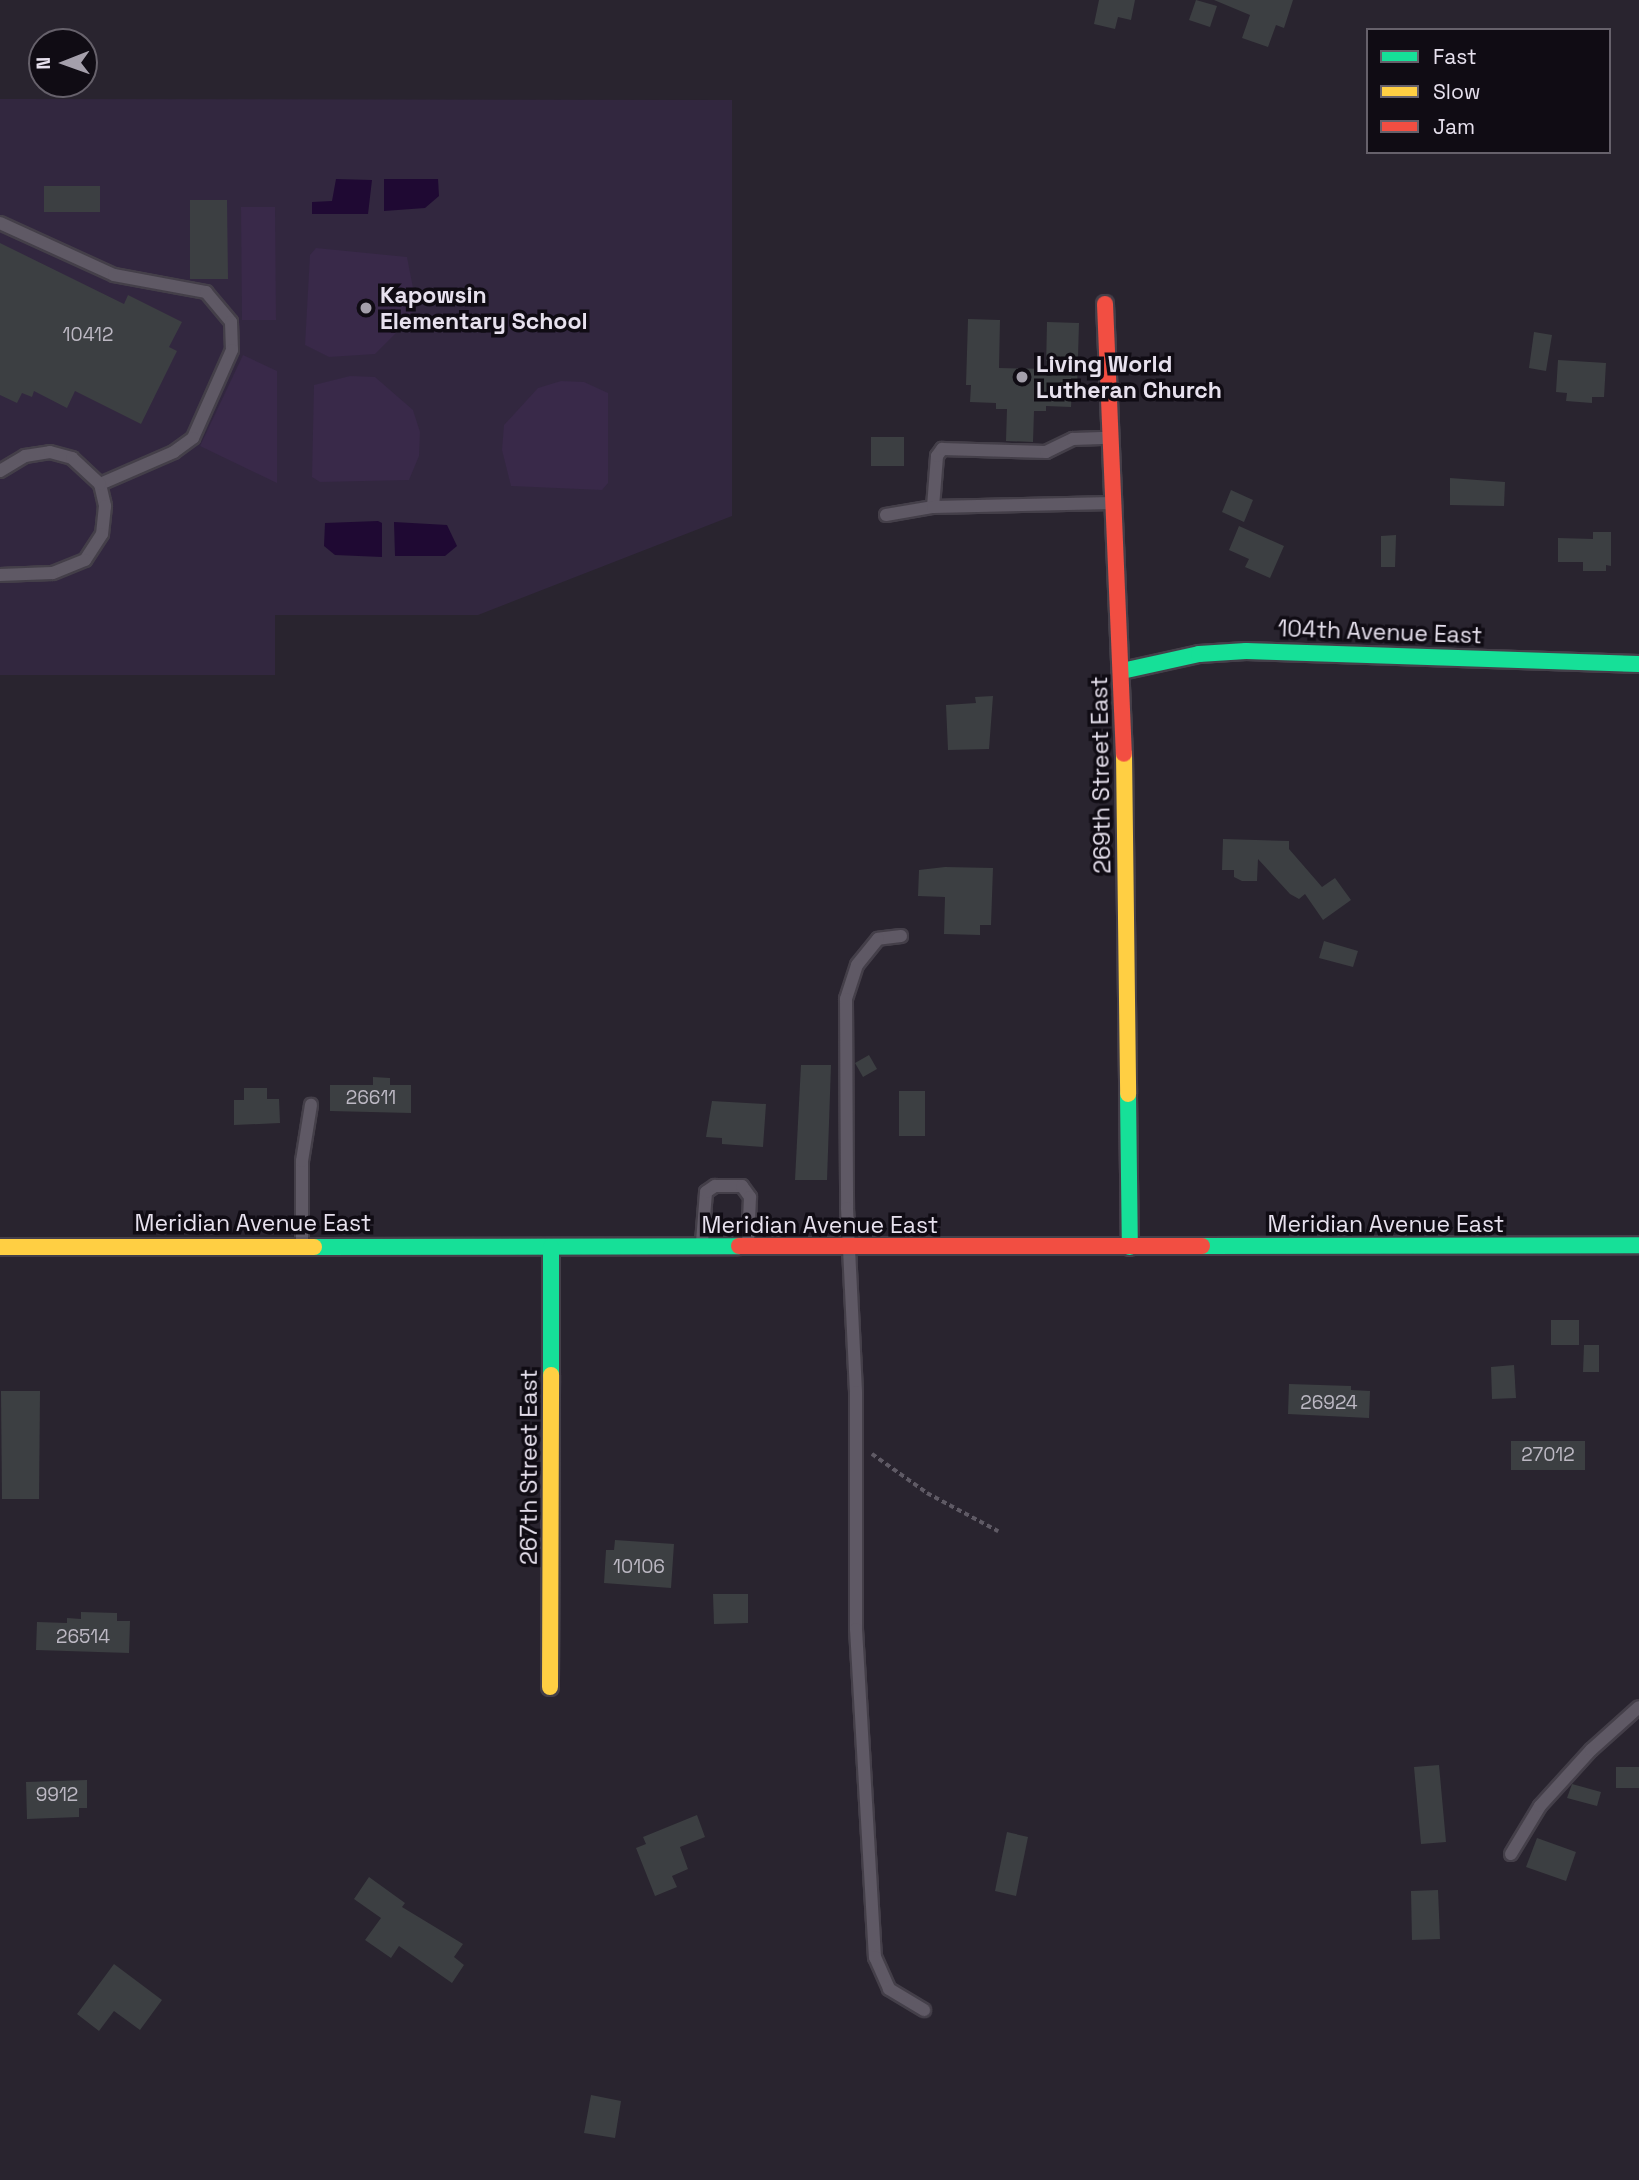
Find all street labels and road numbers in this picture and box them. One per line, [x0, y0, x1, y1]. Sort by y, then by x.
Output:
street label: 104th Avenue East [1277, 615, 1483, 649]
street label: 269th Street East [1085, 676, 1117, 874]
street label: Meridian Avenue East [134, 1209, 372, 1237]
street label: Meridian Avenue East [1267, 1210, 1505, 1238]
street label: Meridian Avenue East [701, 1211, 939, 1239]
street label: 267th Street East [515, 1369, 543, 1565]

